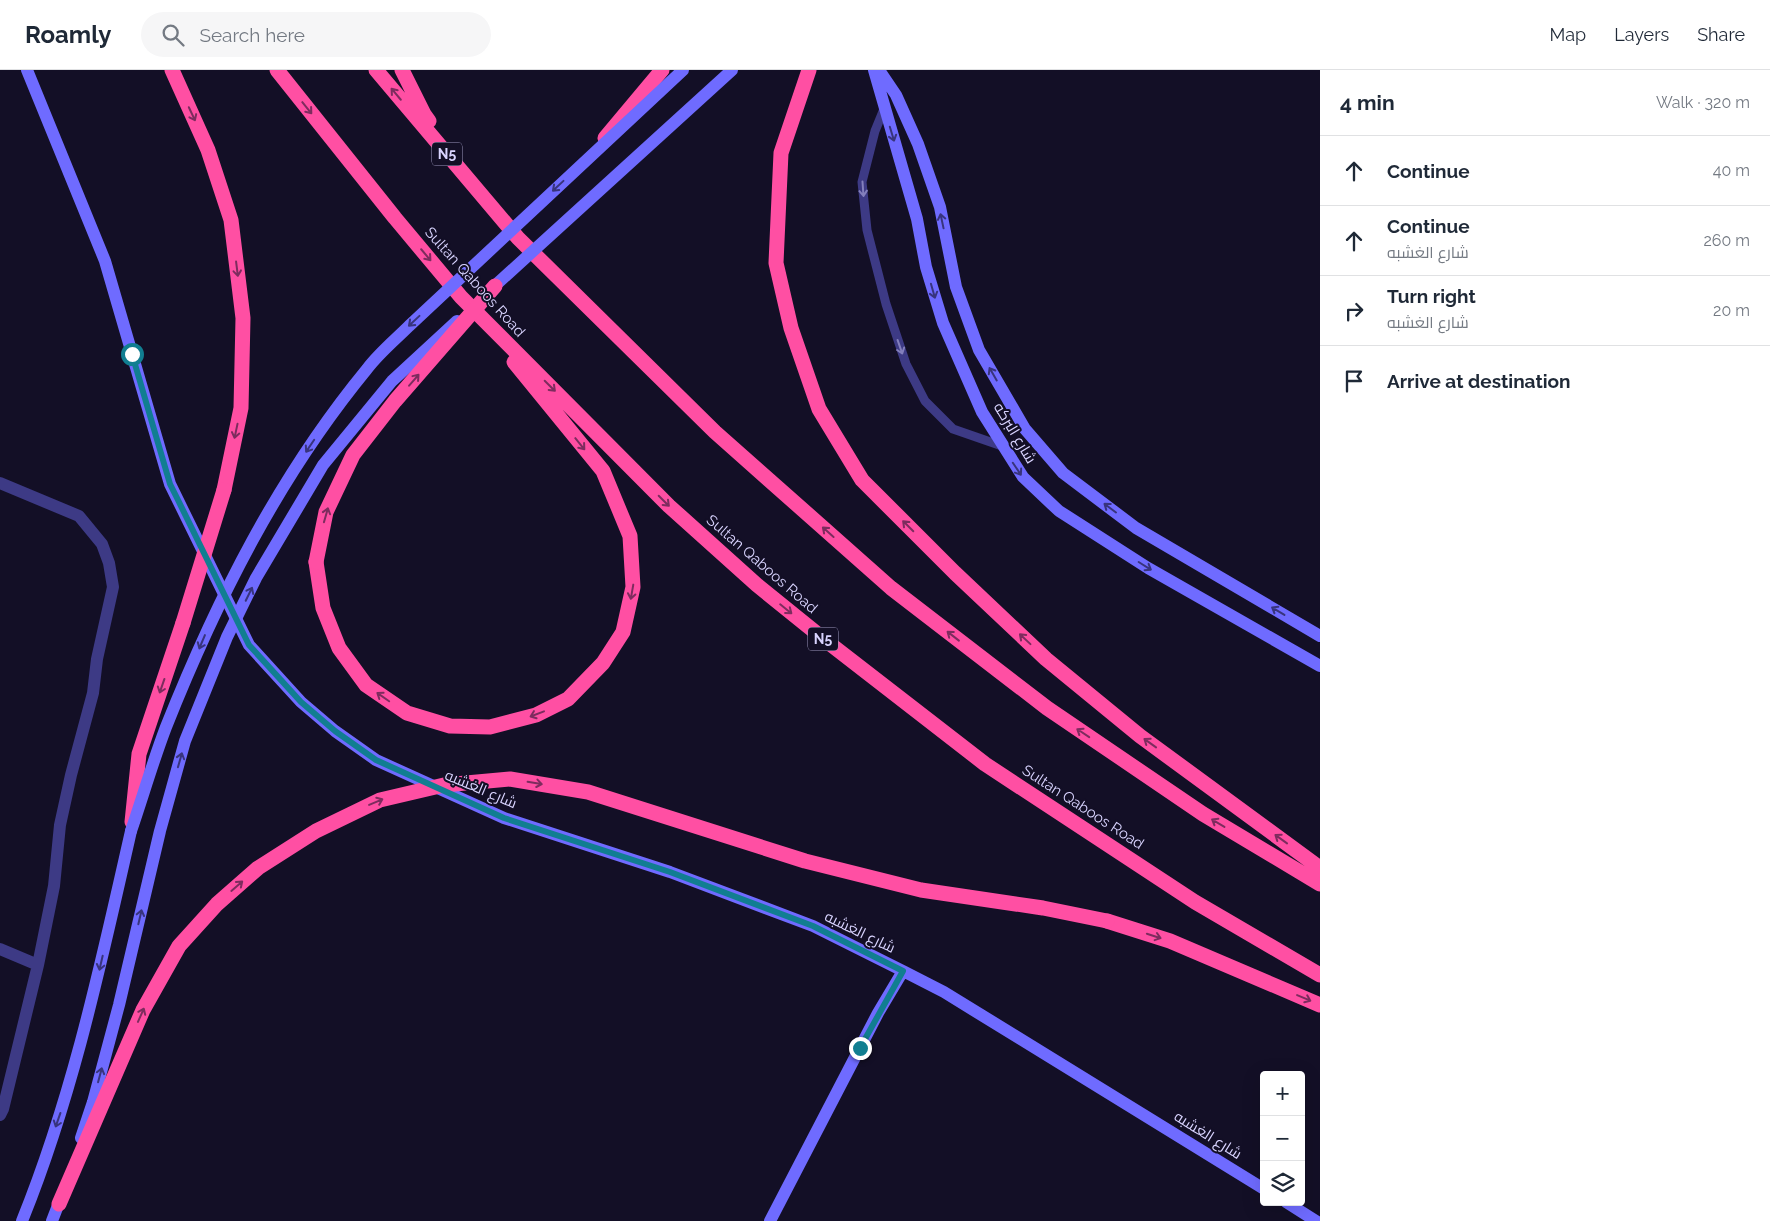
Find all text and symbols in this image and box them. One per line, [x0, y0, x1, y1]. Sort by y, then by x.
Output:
search box [141, 12, 491, 57]
text: Roamly [25, 20, 111, 49]
icon: search [159, 21, 187, 49]
text: Search here [199, 24, 305, 46]
text: Map [1550, 24, 1586, 45]
text: Layers [1614, 24, 1669, 45]
text: Share [1697, 24, 1745, 45]
one-way arrow [391, 88, 402, 101]
text: 4 min [1340, 90, 1395, 115]
text: Walk · 320 m [1656, 93, 1750, 112]
one-way arrow [302, 101, 313, 114]
one-way arrow [188, 106, 197, 121]
one-way arrow [888, 125, 898, 141]
road number: N5 [432, 142, 462, 166]
icon: ahead [1340, 157, 1368, 185]
text: Continue [1387, 160, 1470, 182]
text: 40 m [1713, 161, 1750, 180]
one-way arrow [551, 180, 564, 192]
one-way arrow [859, 181, 868, 197]
one-way arrow [937, 214, 947, 230]
text: Continue [1387, 215, 1470, 237]
street label: Sultan Qaboos Road [421, 223, 529, 341]
icon: ahead [1340, 227, 1368, 255]
text: 260 m [1703, 231, 1750, 250]
text: شارع الغشبه [1387, 243, 1469, 262]
one-way arrow [421, 248, 432, 261]
one-way arrow [232, 261, 242, 277]
one-way arrow [929, 282, 939, 298]
text: Turn right [1387, 285, 1476, 307]
icon: right [1340, 297, 1368, 325]
text: 20 m [1713, 301, 1750, 320]
text: شارع الغشبه [1387, 313, 1469, 332]
one-way arrow [407, 315, 420, 327]
one-way arrow [896, 338, 905, 354]
route start [121, 343, 144, 366]
icon: arrive [1340, 367, 1368, 395]
one-way arrow [988, 368, 998, 382]
text: Arrive at destination [1387, 370, 1571, 392]
one-way arrow [408, 373, 420, 386]
one-way arrow [544, 380, 556, 392]
street label: شارع البركه [988, 399, 1040, 468]
one-way arrow [231, 423, 240, 439]
one-way arrow [575, 437, 586, 450]
one-way arrow [305, 439, 315, 453]
one-way arrow [1012, 461, 1022, 475]
one-way arrow [658, 495, 671, 507]
one-way arrow [1103, 503, 1117, 513]
one-way arrow [322, 507, 332, 523]
street label: Sultan Qaboos Road [703, 511, 821, 617]
one-way arrow [902, 520, 914, 532]
one-way arrow [821, 526, 834, 538]
one-way arrow [1138, 562, 1152, 572]
one-way arrow [626, 584, 636, 600]
one-way arrow [244, 587, 254, 602]
one-way arrow [779, 603, 792, 614]
one-way arrow [1272, 606, 1286, 616]
road number: N5 [808, 628, 838, 650]
one-way arrow [947, 630, 960, 641]
one-way arrow [1019, 633, 1031, 645]
one-way arrow [197, 634, 206, 649]
one-way arrow [156, 678, 166, 694]
one-way arrow [377, 692, 391, 702]
one-way arrow [530, 710, 545, 719]
one-way arrow [1076, 727, 1090, 738]
one-way arrow [1144, 737, 1157, 748]
one-way arrow [176, 753, 185, 769]
street label: Sultan Qaboos Road [1019, 761, 1147, 853]
street label: شارع الغشبه [441, 766, 520, 814]
one-way arrow [527, 779, 543, 789]
one-way arrow [368, 797, 383, 807]
one-way arrow [1211, 817, 1225, 827]
one-way arrow [1274, 834, 1288, 844]
one-way arrow [231, 880, 244, 892]
street label: شارع الغشبه [821, 907, 898, 959]
one-way arrow [136, 910, 145, 926]
one-way arrow [1146, 931, 1162, 941]
one-way arrow [96, 955, 105, 971]
one-way arrow [1296, 994, 1311, 1003]
one-way arrow [136, 1008, 146, 1023]
route end [849, 1037, 872, 1060]
one-way arrow [96, 1067, 105, 1083]
map controls [1260, 1071, 1305, 1206]
button: + [1260, 1071, 1305, 1116]
street label: شارع الغشبه [1170, 1107, 1245, 1165]
one-way arrow [53, 1112, 63, 1128]
button: − [1260, 1116, 1305, 1161]
button: layers [1260, 1161, 1305, 1206]

